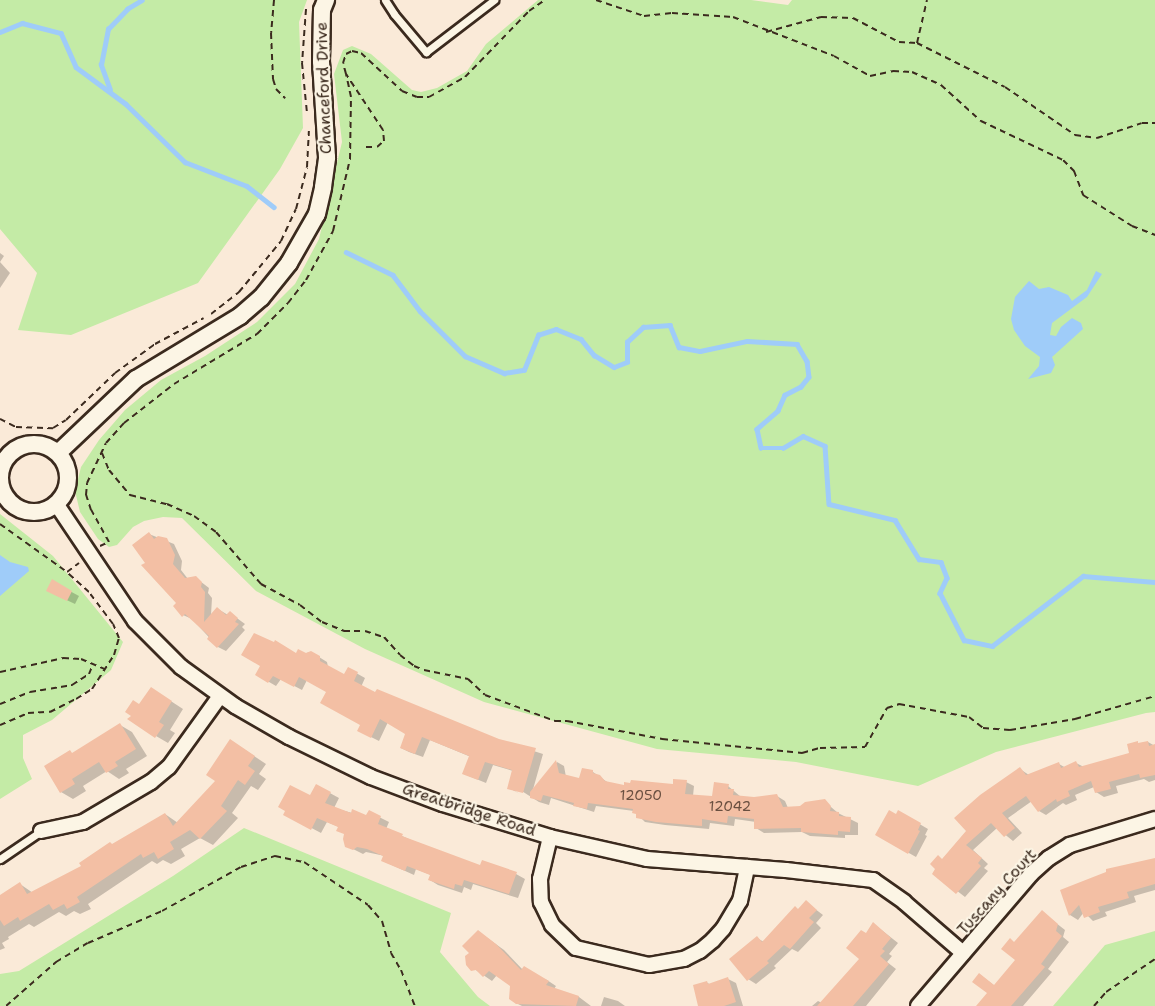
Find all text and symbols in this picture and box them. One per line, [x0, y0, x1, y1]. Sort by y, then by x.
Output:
street label: Chanceford Drive [312, 22, 336, 154]
street label: Greatbridge Road [400, 779, 538, 841]
house number: 12050 [620, 787, 662, 803]
house number: 12042 [709, 798, 751, 814]
street label: Tuscany Court [953, 845, 1041, 939]

